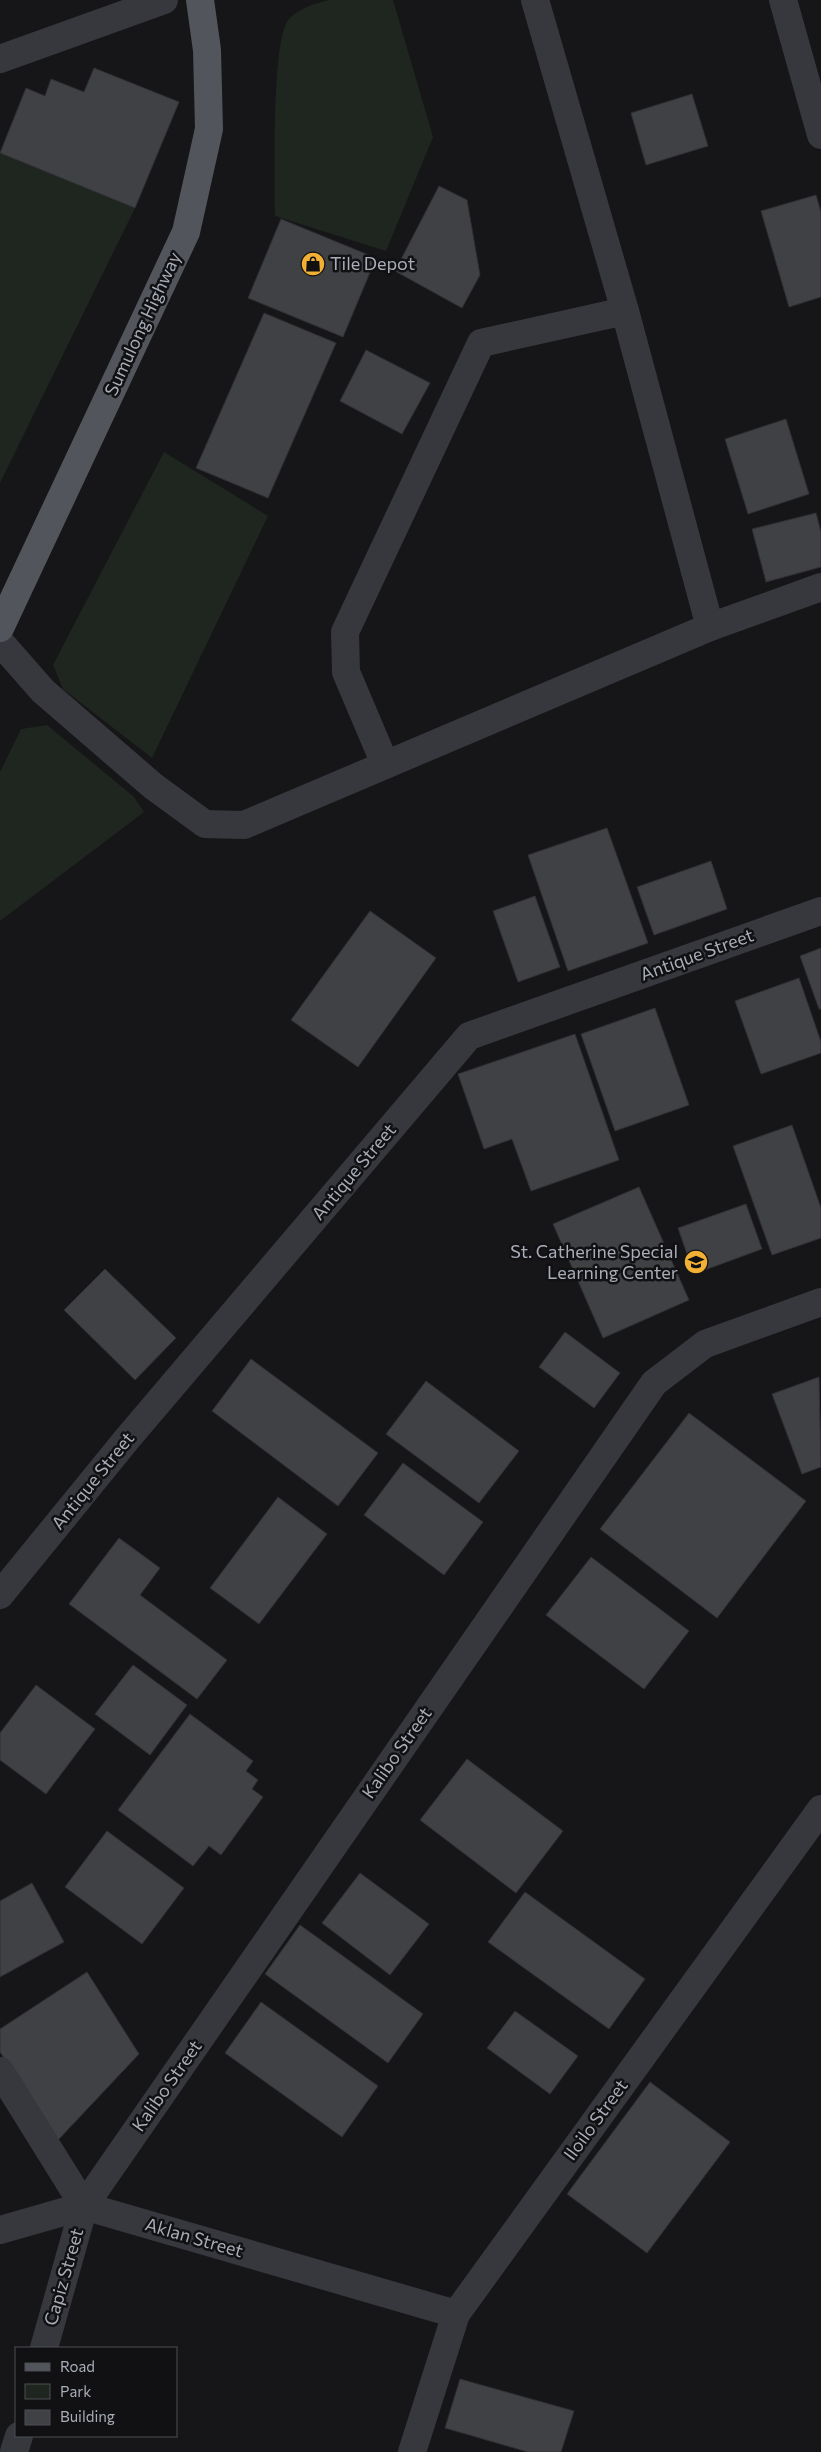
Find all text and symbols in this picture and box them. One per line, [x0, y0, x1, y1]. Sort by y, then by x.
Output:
street label: Sumulong Highway [99, 248, 185, 399]
shop icon: Tile Depot [300, 251, 326, 277]
place label: Tile Depot [330, 252, 415, 274]
street label: Antique Street [637, 923, 756, 985]
street label: Antique Street [307, 1119, 400, 1224]
place label: St. Catherine Special Learning Center [510, 1240, 678, 1283]
school or university icon: St. Catherine Special Learning Center [683, 1249, 709, 1275]
street label: Antique Street [46, 1427, 138, 1534]
street label: Kalibo Street [357, 1703, 436, 1802]
street label: Kalibo Street [127, 2036, 206, 2135]
street label: Iloilo Street [558, 2075, 632, 2164]
street label: Aklan Street [143, 2213, 246, 2262]
street label: Capiz Street [39, 2225, 87, 2328]
legend [15, 2347, 178, 2437]
text: Road [60, 2357, 95, 2375]
text: Park [60, 2382, 91, 2400]
text: Building [60, 2407, 115, 2425]

